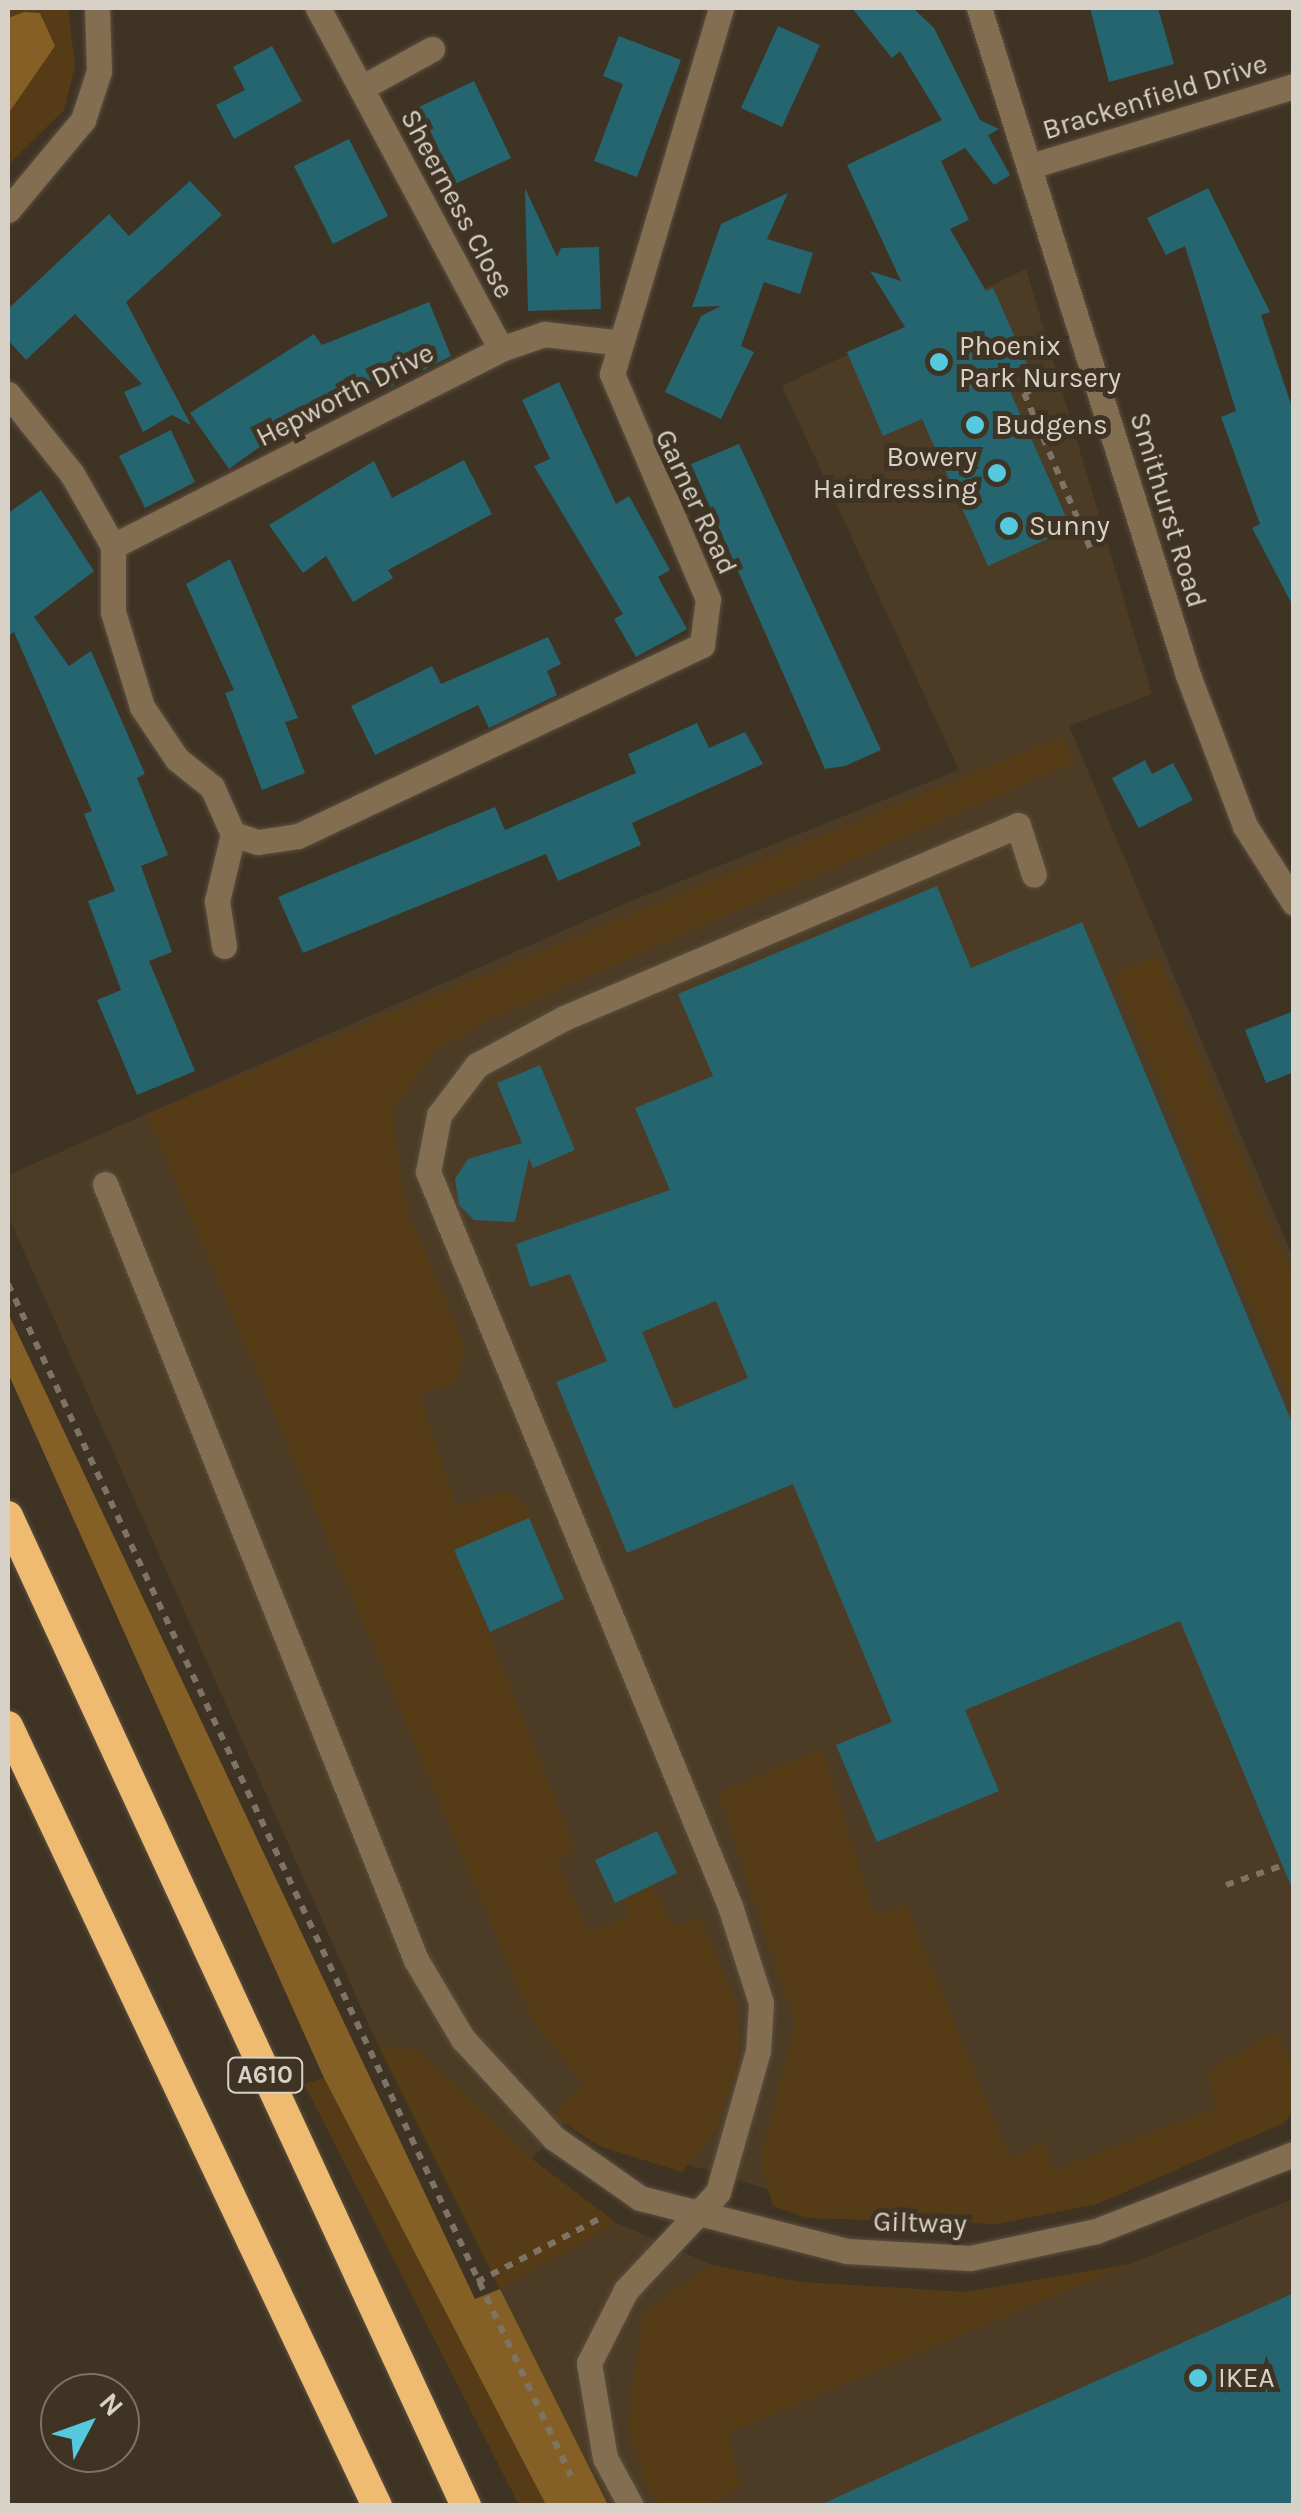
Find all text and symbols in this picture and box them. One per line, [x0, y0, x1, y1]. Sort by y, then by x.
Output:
street label: Brackenfield Drive [1039, 47, 1271, 147]
street label: Sheerness Close [393, 104, 521, 304]
place label: Phoenix Park Nursery [959, 329, 1121, 395]
street label: Hepworth Drive [251, 336, 439, 454]
marker: Phoenix Park Nursery [928, 351, 950, 373]
place label: Budgens [995, 408, 1108, 442]
street label: Smithurst Road [1122, 408, 1214, 612]
marker: Budgens [964, 414, 986, 436]
street label: Garner Road [648, 424, 744, 580]
place label: Bowery Hairdressing [813, 440, 977, 506]
marker: Bowery Hairdressing [986, 462, 1008, 484]
place label: Sunny [1029, 509, 1110, 543]
marker: Sunny [998, 515, 1020, 537]
road number: A610 [225, 2055, 305, 2095]
street label: Giltway [873, 2205, 967, 2241]
place label: IKEA [1218, 2361, 1275, 2395]
marker: IKEA [1187, 2367, 1209, 2389]
north arrow [40, 2373, 140, 2473]
text: N [92, 2386, 131, 2423]

